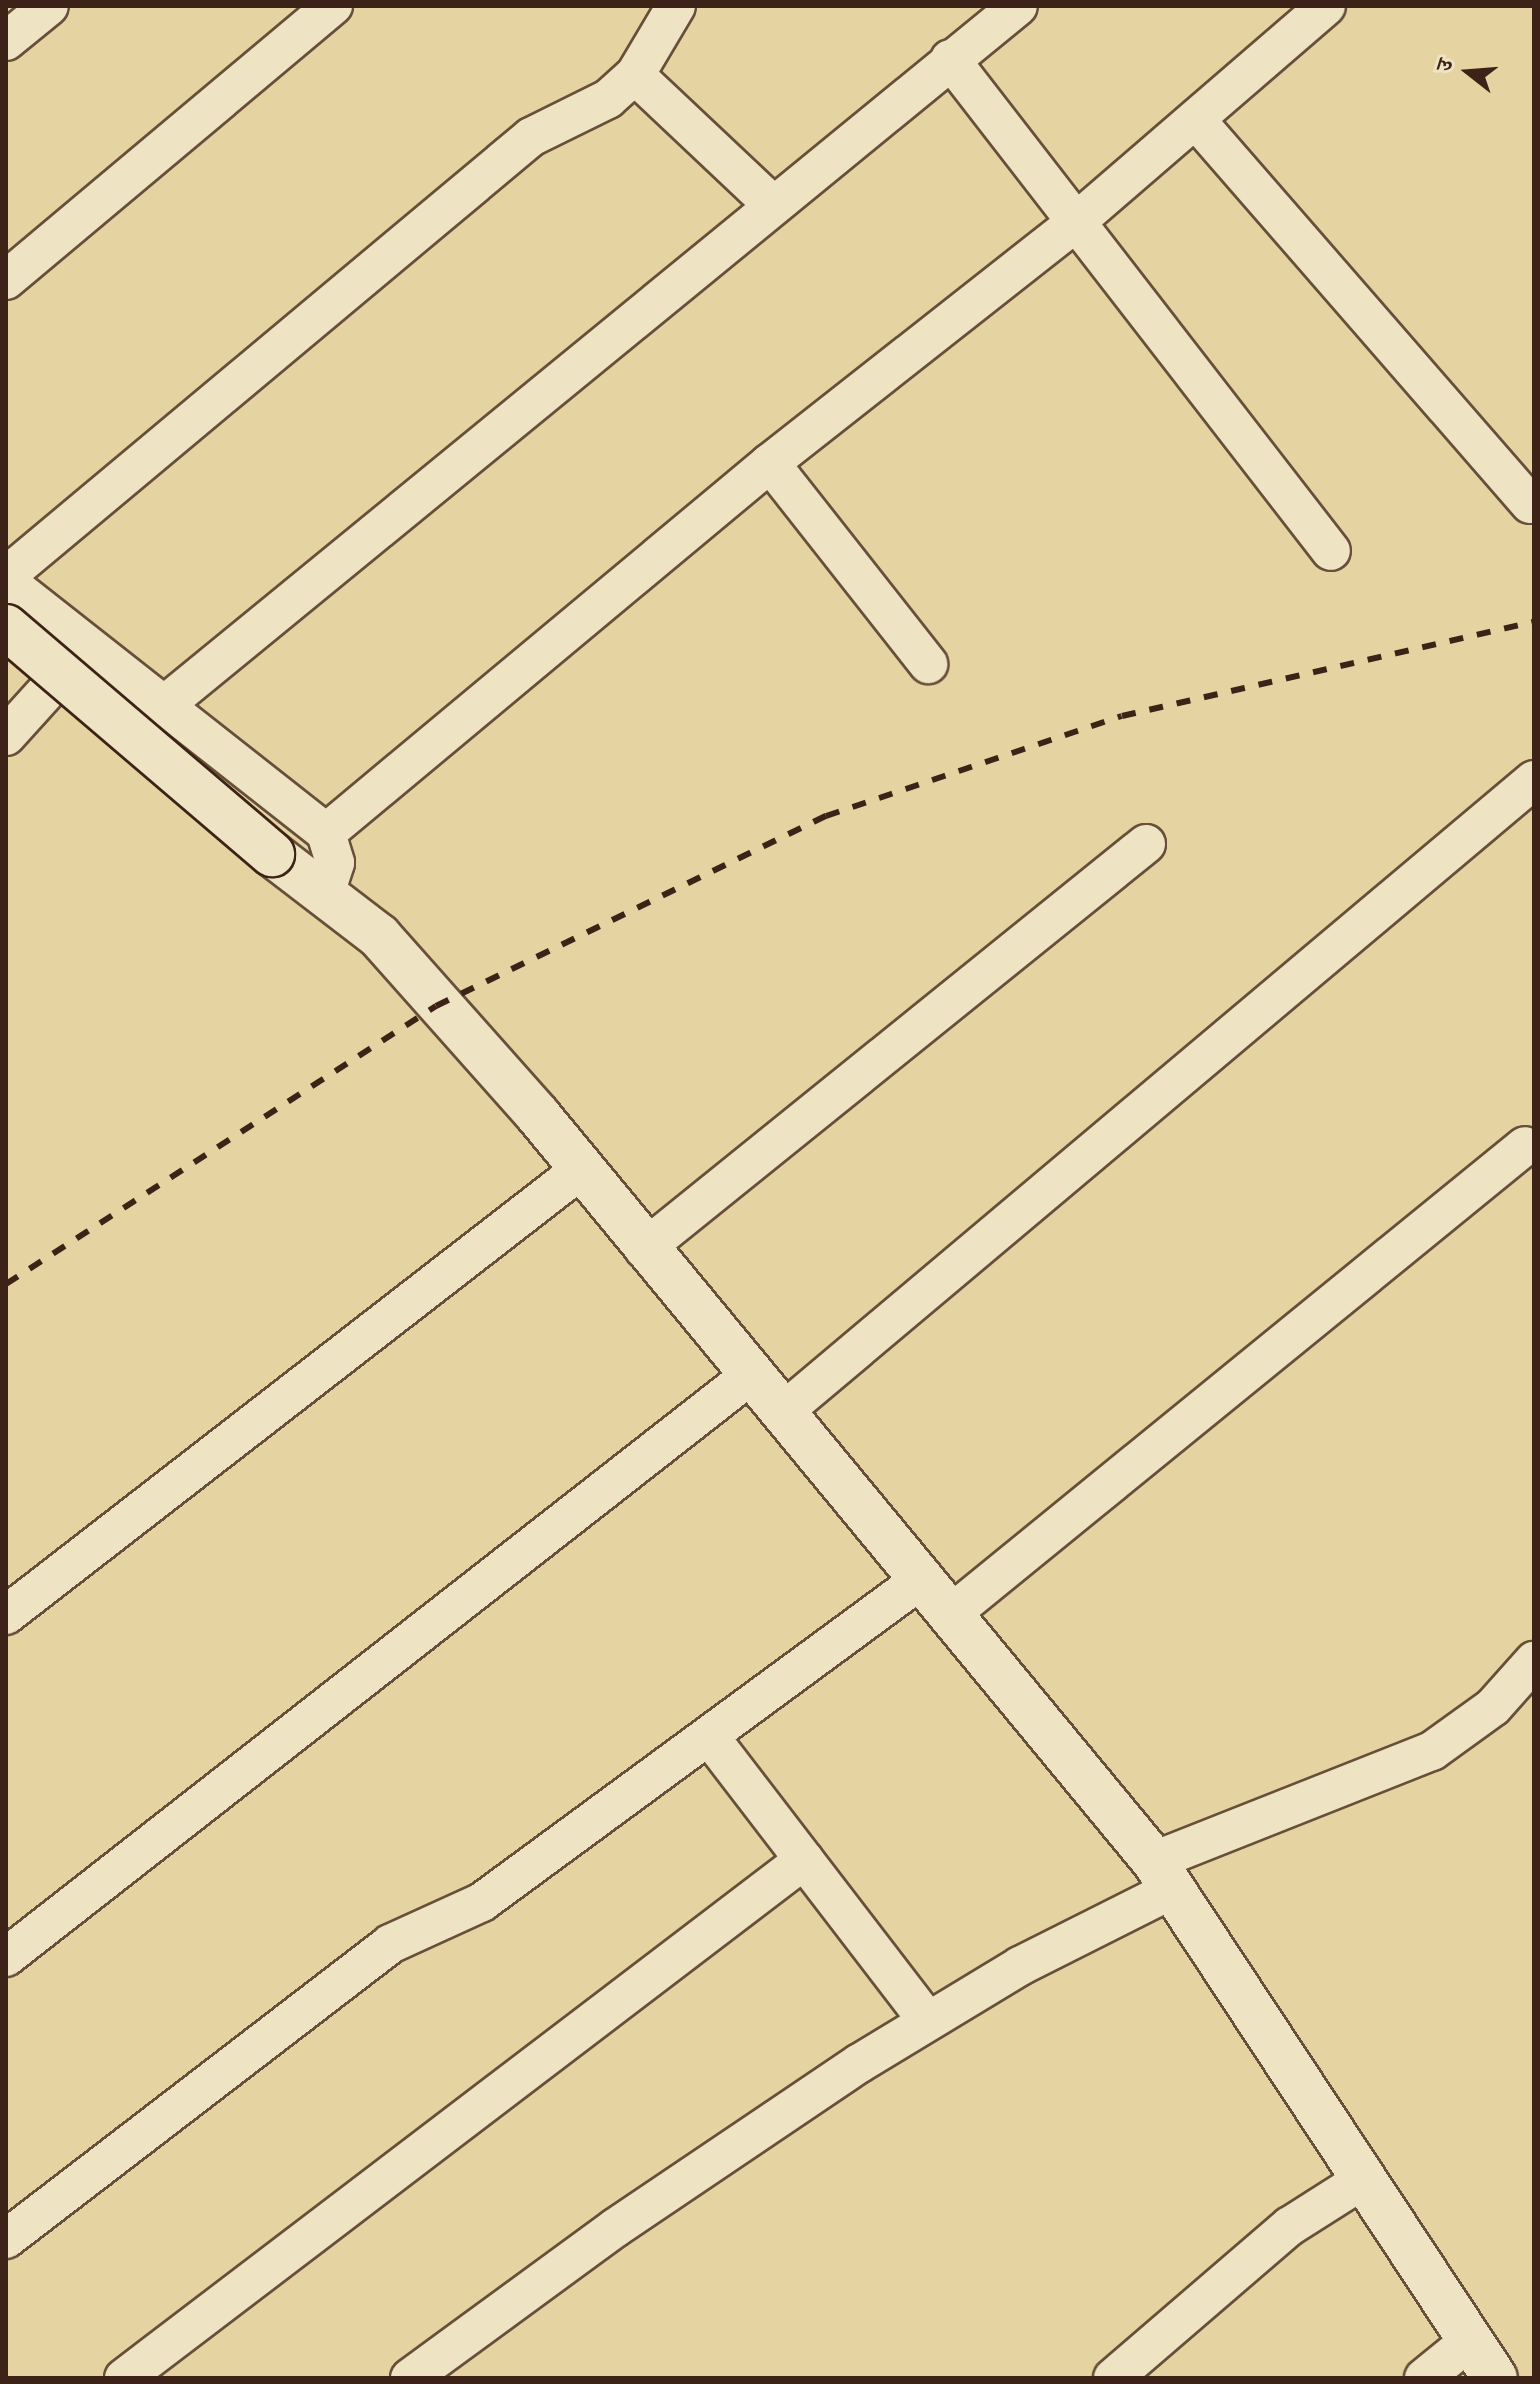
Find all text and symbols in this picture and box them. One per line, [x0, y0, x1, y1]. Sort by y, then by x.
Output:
north arrow [1428, 32, 1508, 112]
text: उ [1430, 56, 1459, 74]

